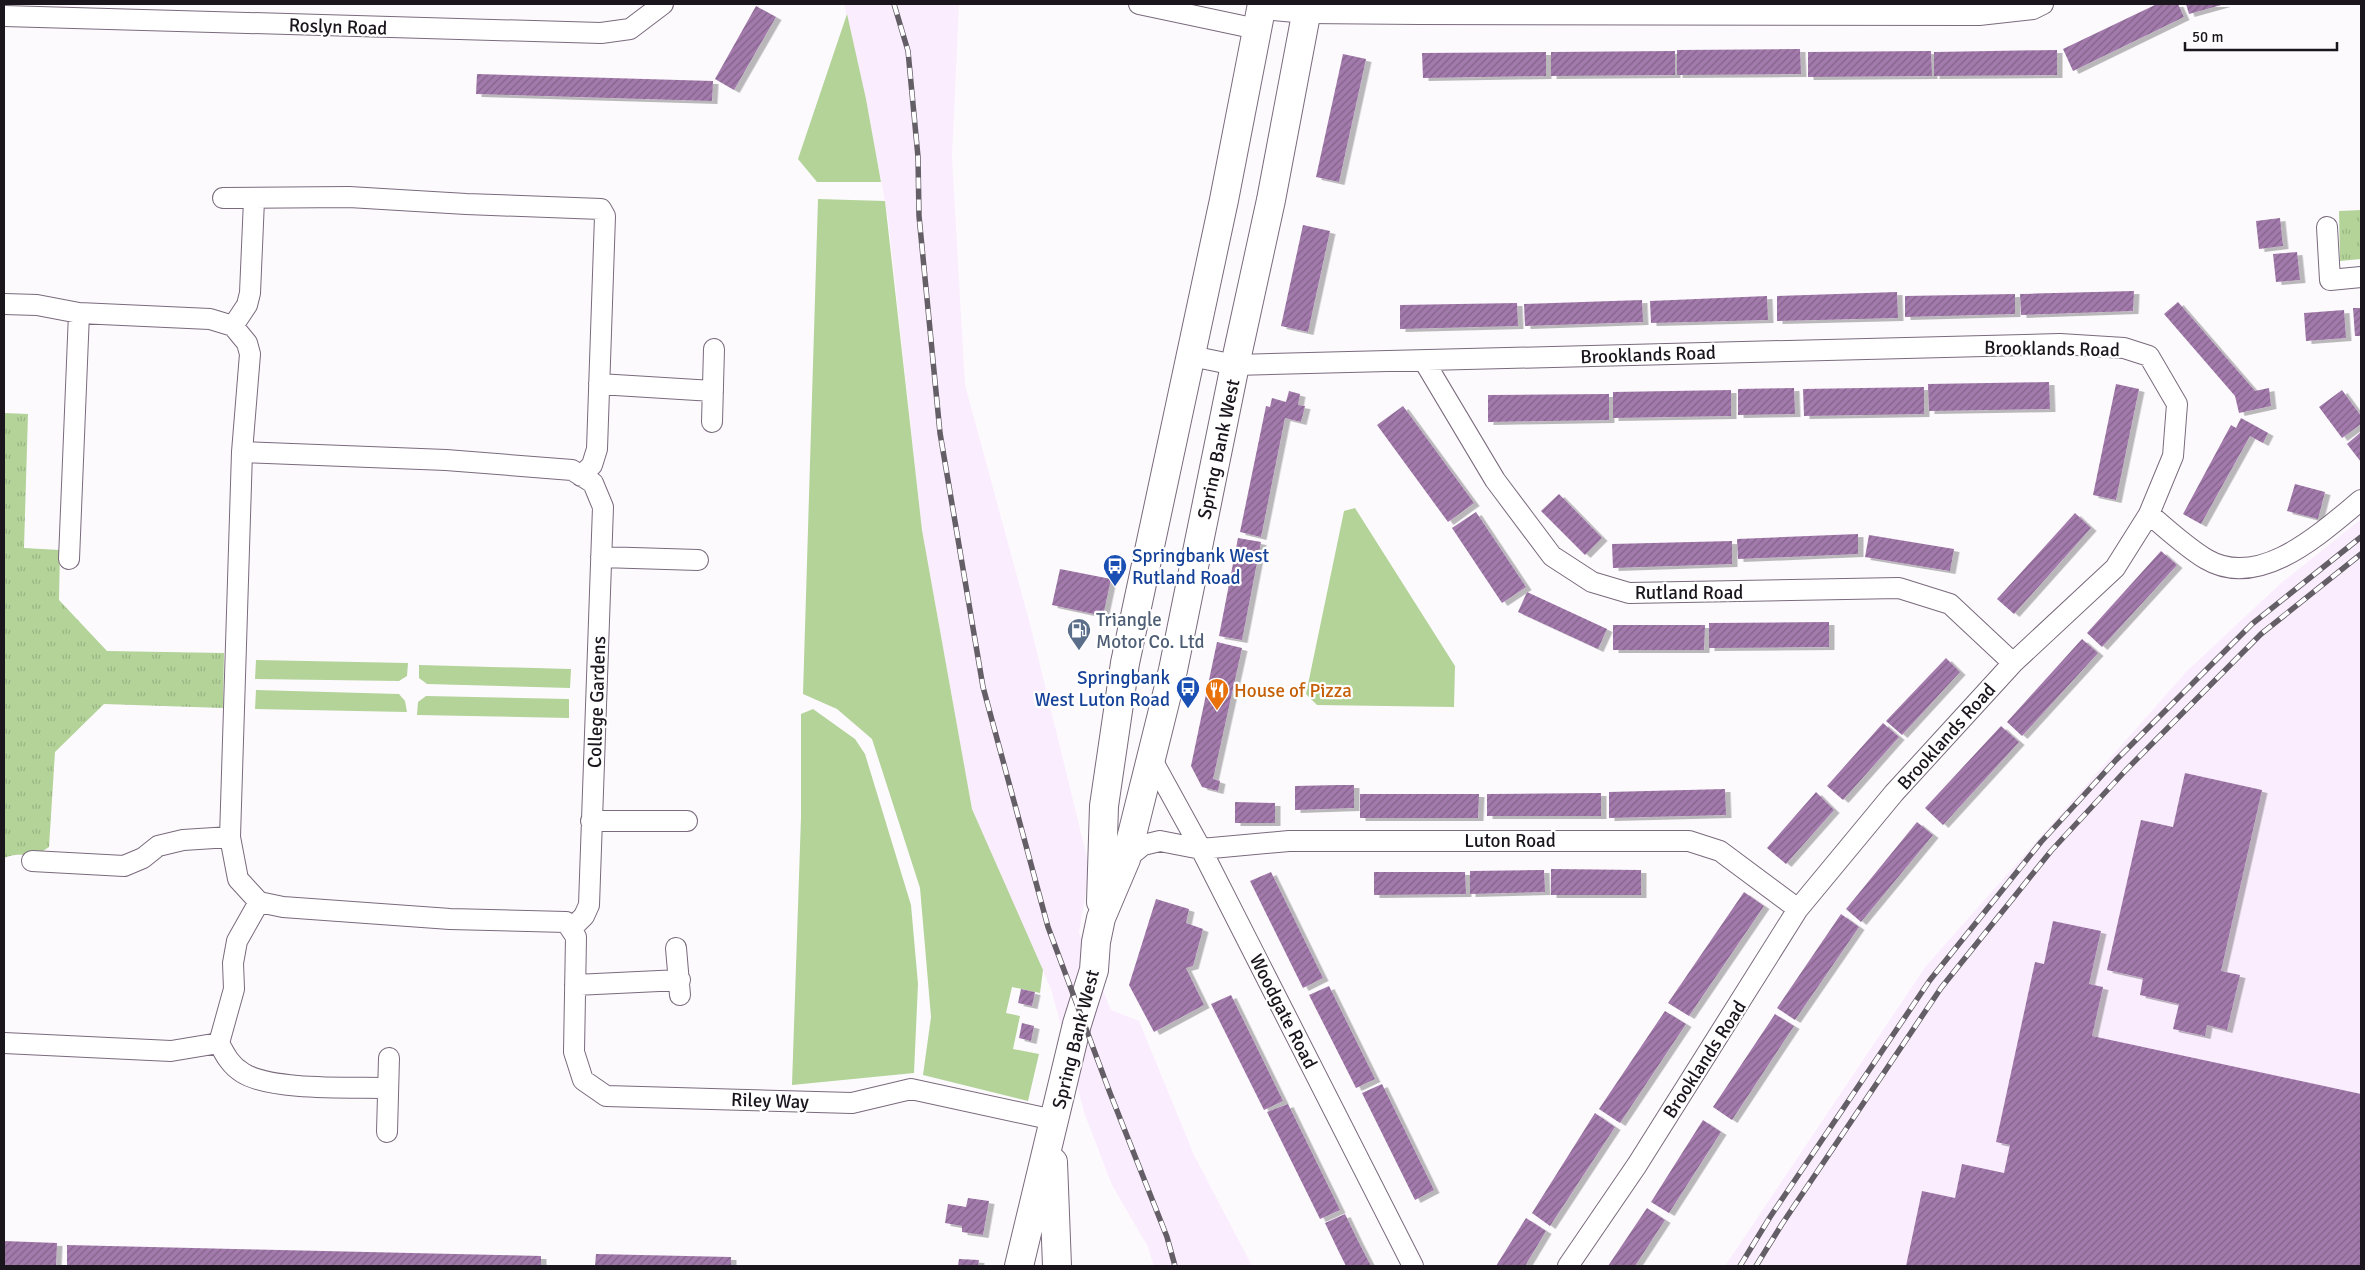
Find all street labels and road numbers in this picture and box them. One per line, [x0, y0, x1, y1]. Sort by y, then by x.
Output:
street label: Roslyn Road [288, 13, 388, 41]
street label: Brooklands Road [1984, 336, 2120, 362]
street label: Brooklands Road [1580, 341, 1716, 369]
street label: Spring Bank West [1192, 377, 1246, 522]
street label: Rutland Road [1635, 581, 1743, 605]
street label: College Gardens [583, 636, 611, 768]
street label: Brooklands Road [1892, 678, 2001, 795]
street label: Luton Road [1464, 829, 1556, 853]
street label: Woodgate Road [1244, 950, 1322, 1073]
street label: Spring Bank West [1047, 967, 1105, 1111]
street label: Brooklands Road [1658, 996, 1752, 1123]
street label: Riley Way [731, 1088, 809, 1114]

